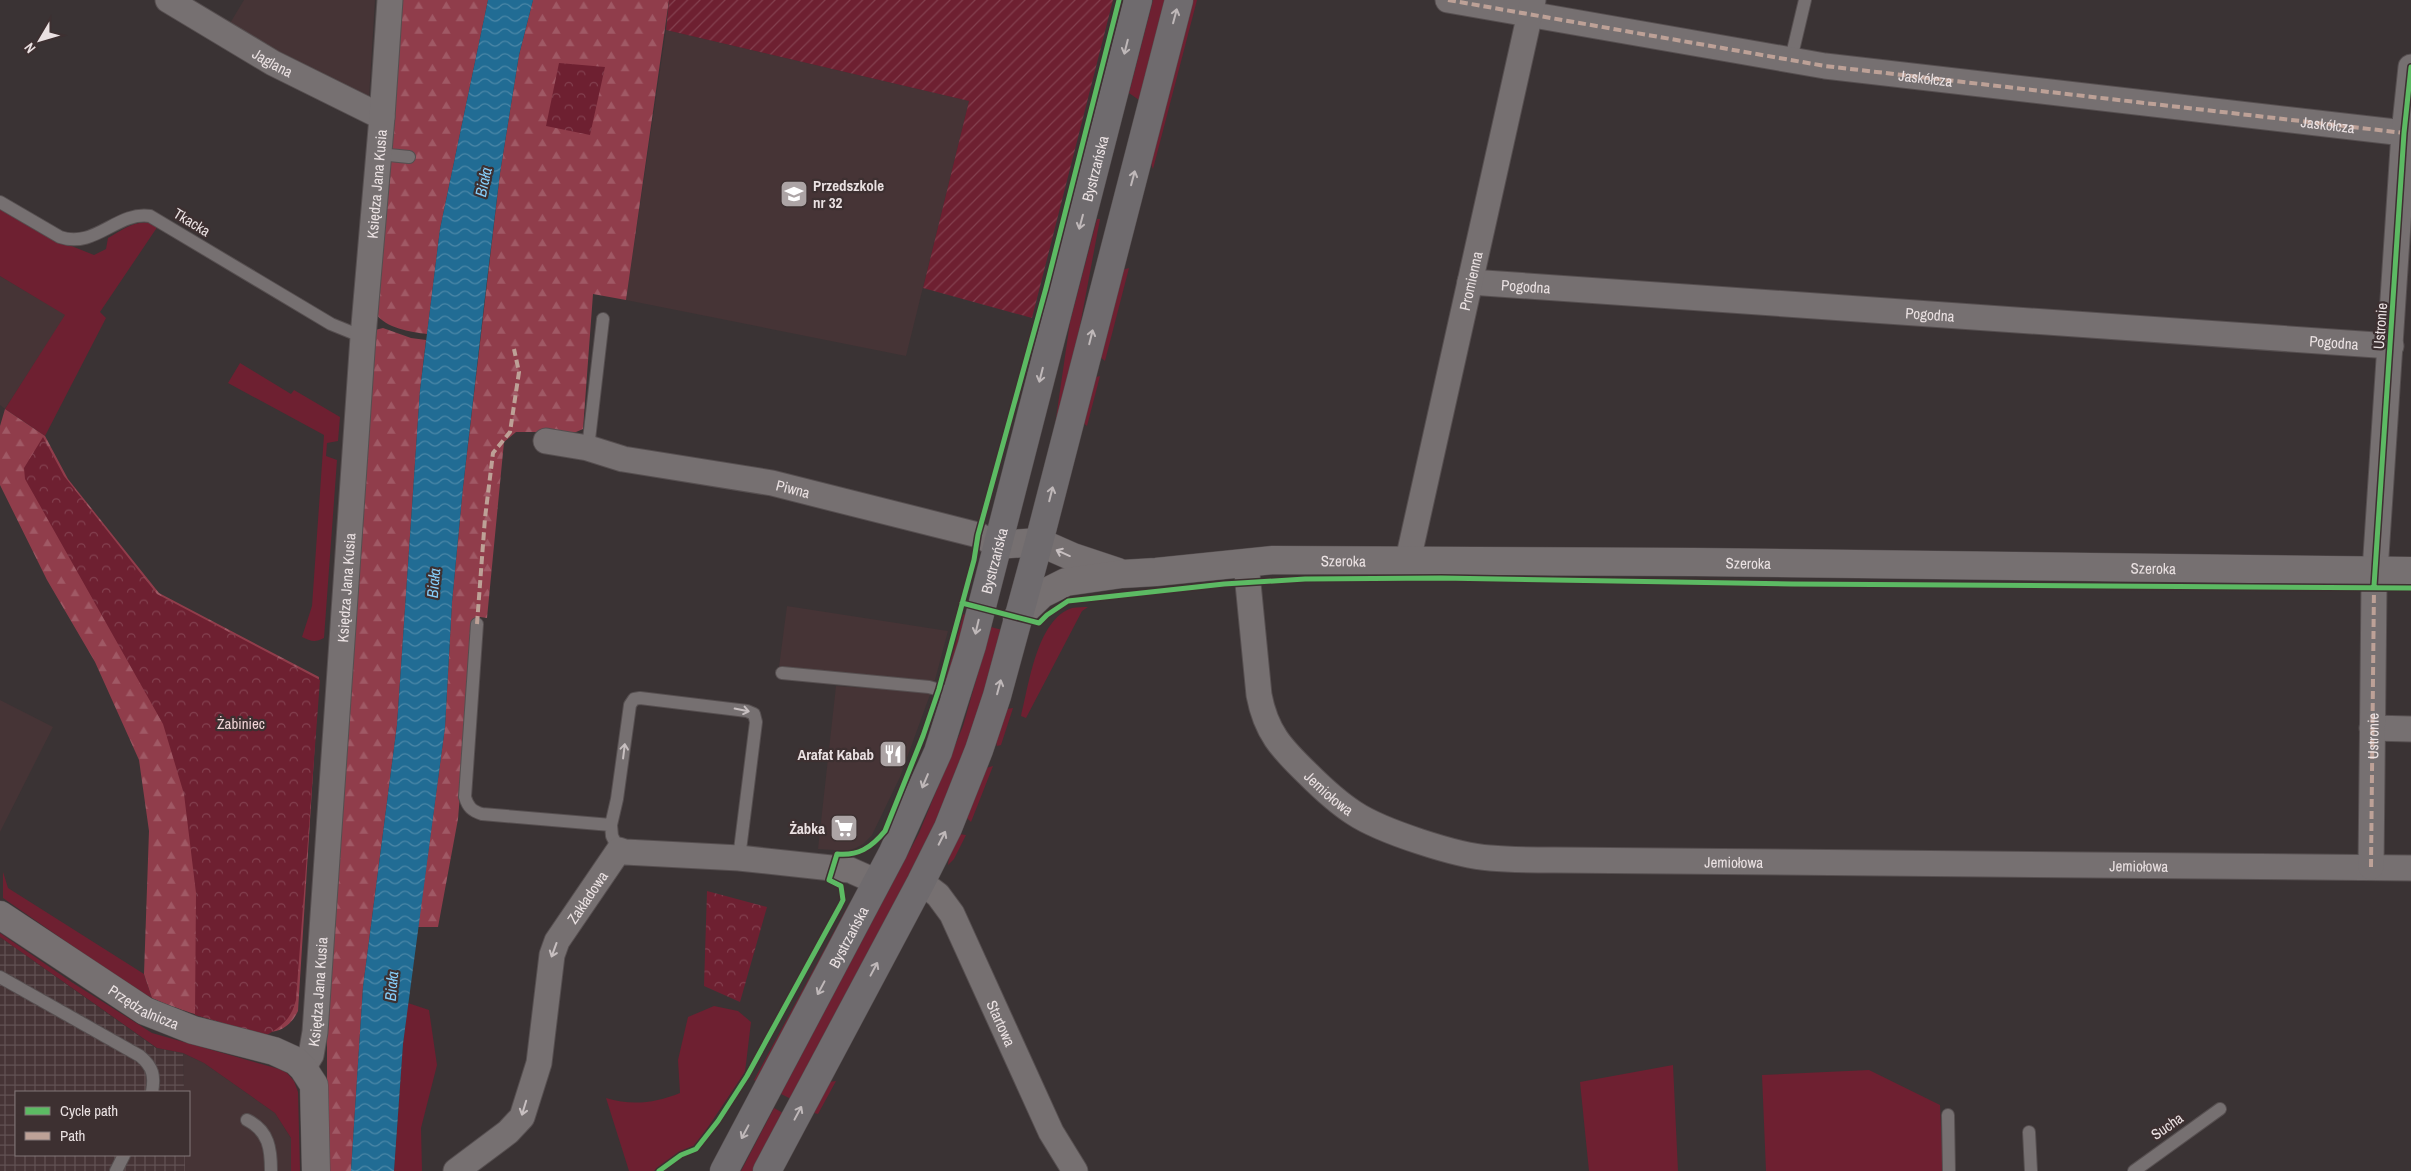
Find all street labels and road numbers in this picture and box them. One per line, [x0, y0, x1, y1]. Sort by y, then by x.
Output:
street label: Jaglana [249, 43, 297, 82]
street label: Jaskółcza [1898, 64, 1954, 91]
street label: Jaskółcza [2300, 111, 2356, 138]
street label: Księdza Jana Kusia [361, 128, 391, 239]
street label: Bystrzańska [1076, 133, 1113, 204]
street label: Tkacka [170, 203, 215, 241]
street label: Promienna [1453, 249, 1487, 313]
street label: Pogodna [1501, 274, 1551, 298]
street label: Pogodna [1905, 302, 1955, 326]
street label: Ustronie [2368, 302, 2392, 350]
street label: Pogodna [2309, 330, 2359, 354]
street label: Piwna [774, 474, 812, 503]
street label: Bystrzańska [975, 525, 1012, 596]
street label: Księdza Jana Kusia [331, 532, 360, 643]
street label: Szeroka [1321, 550, 1366, 571]
street label: Szeroka [1726, 552, 1771, 573]
street label: Szeroka [2131, 557, 2176, 579]
street label: Ustronie [2362, 712, 2383, 759]
street label: Jemiołowa [1300, 766, 1358, 820]
street label: Jemiołowa [1704, 851, 1763, 872]
street label: Jemiołowa [2109, 855, 2168, 876]
street label: Zakładowa [562, 866, 612, 928]
street label: Bystrzańska [823, 902, 873, 971]
street label: Księdza Jana Kusia [302, 936, 332, 1048]
street label: Przędzalnicza [105, 979, 182, 1034]
street label: Startowa [982, 997, 1021, 1050]
street label: Sucha [2147, 1107, 2187, 1145]

